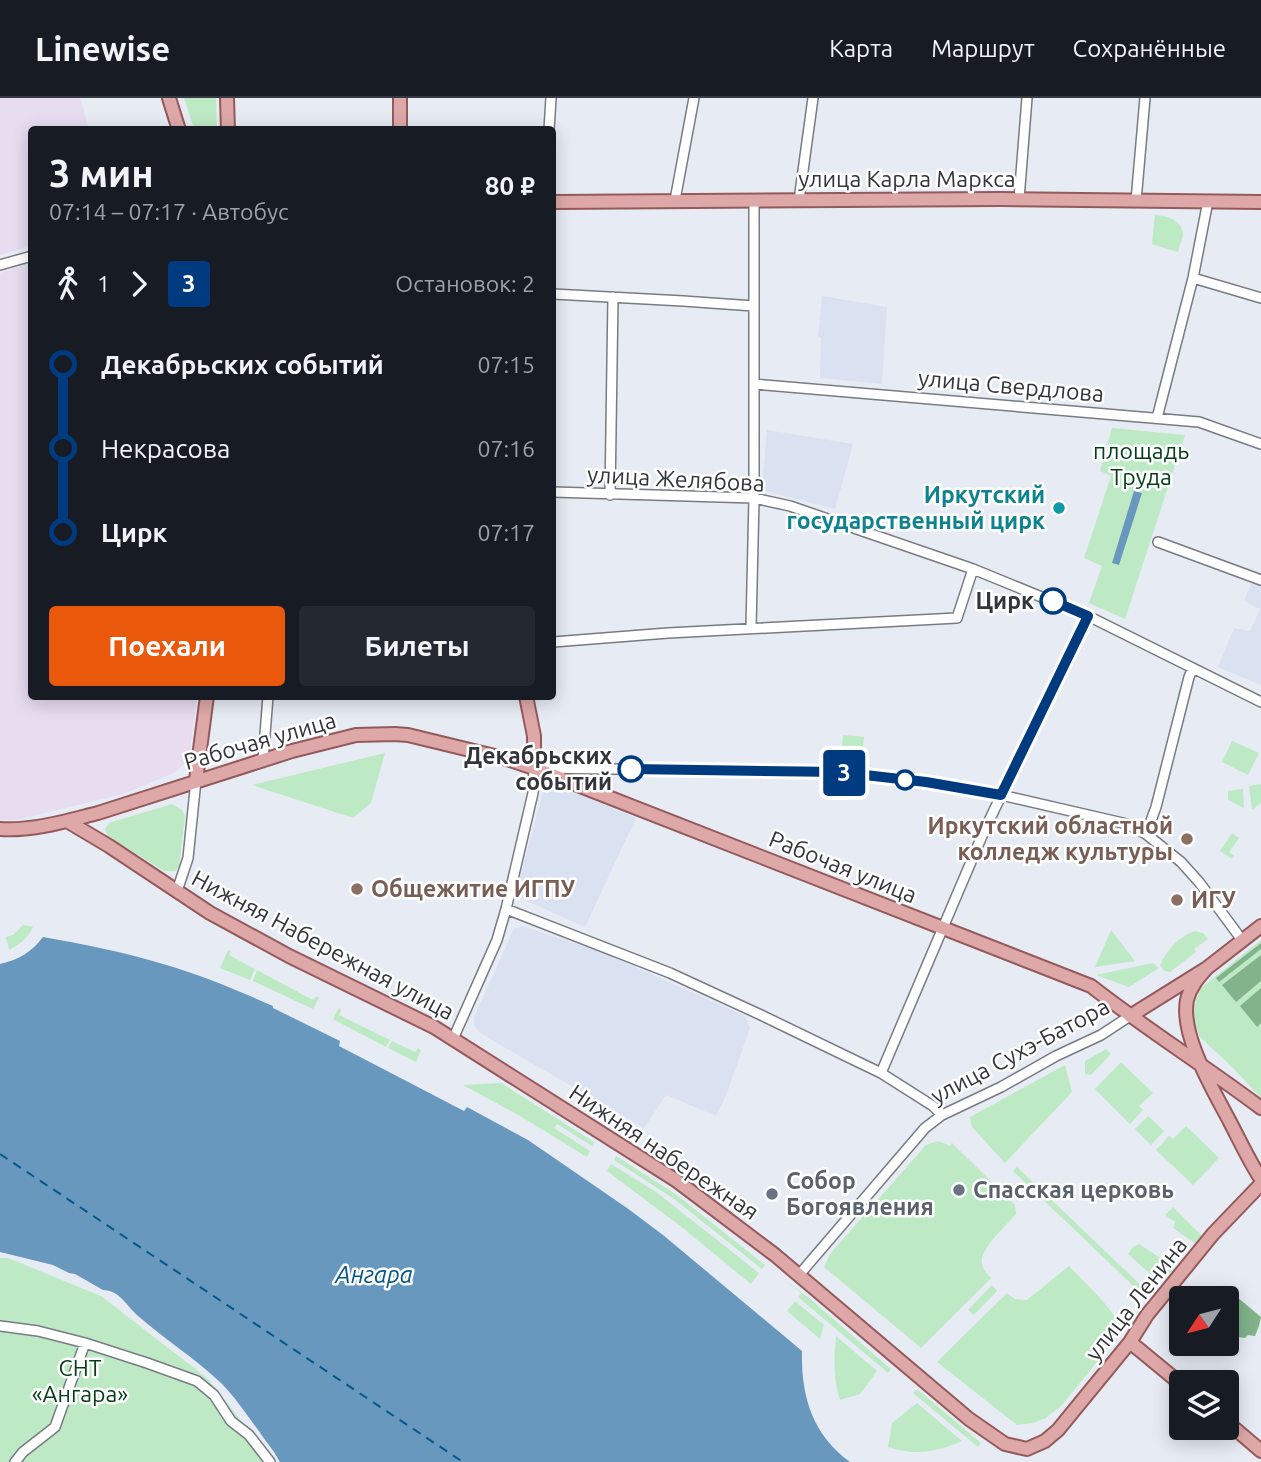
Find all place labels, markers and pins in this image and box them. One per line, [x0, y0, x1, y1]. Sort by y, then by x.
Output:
place label: Иркутский государственный цирк [787, 482, 1045, 533]
marker: Иркутский государственный цирк [1051, 500, 1067, 516]
place label: Цирк [975, 588, 1034, 613]
marker: Цирк [1040, 588, 1066, 614]
place label: Декабрьских событий [464, 743, 613, 794]
marker: Декабрьских событий [618, 756, 644, 782]
unlabelled marker [895, 770, 915, 790]
place label: Иркутский областной колледж культуры [928, 813, 1173, 864]
marker: Иркутский областной колледж культуры [1179, 831, 1195, 847]
place label: Общежитие ИГПУ [371, 876, 575, 901]
marker: Общежитие ИГПУ [349, 881, 365, 897]
place label: ИГУ [1191, 887, 1236, 912]
marker: ИГУ [1169, 892, 1185, 908]
place label: Собор Богоявления [786, 1168, 934, 1219]
place label: Спасская церковь [973, 1177, 1174, 1202]
marker: Спасская церковь [951, 1182, 967, 1198]
marker: Собор Богоявления [764, 1186, 780, 1202]

